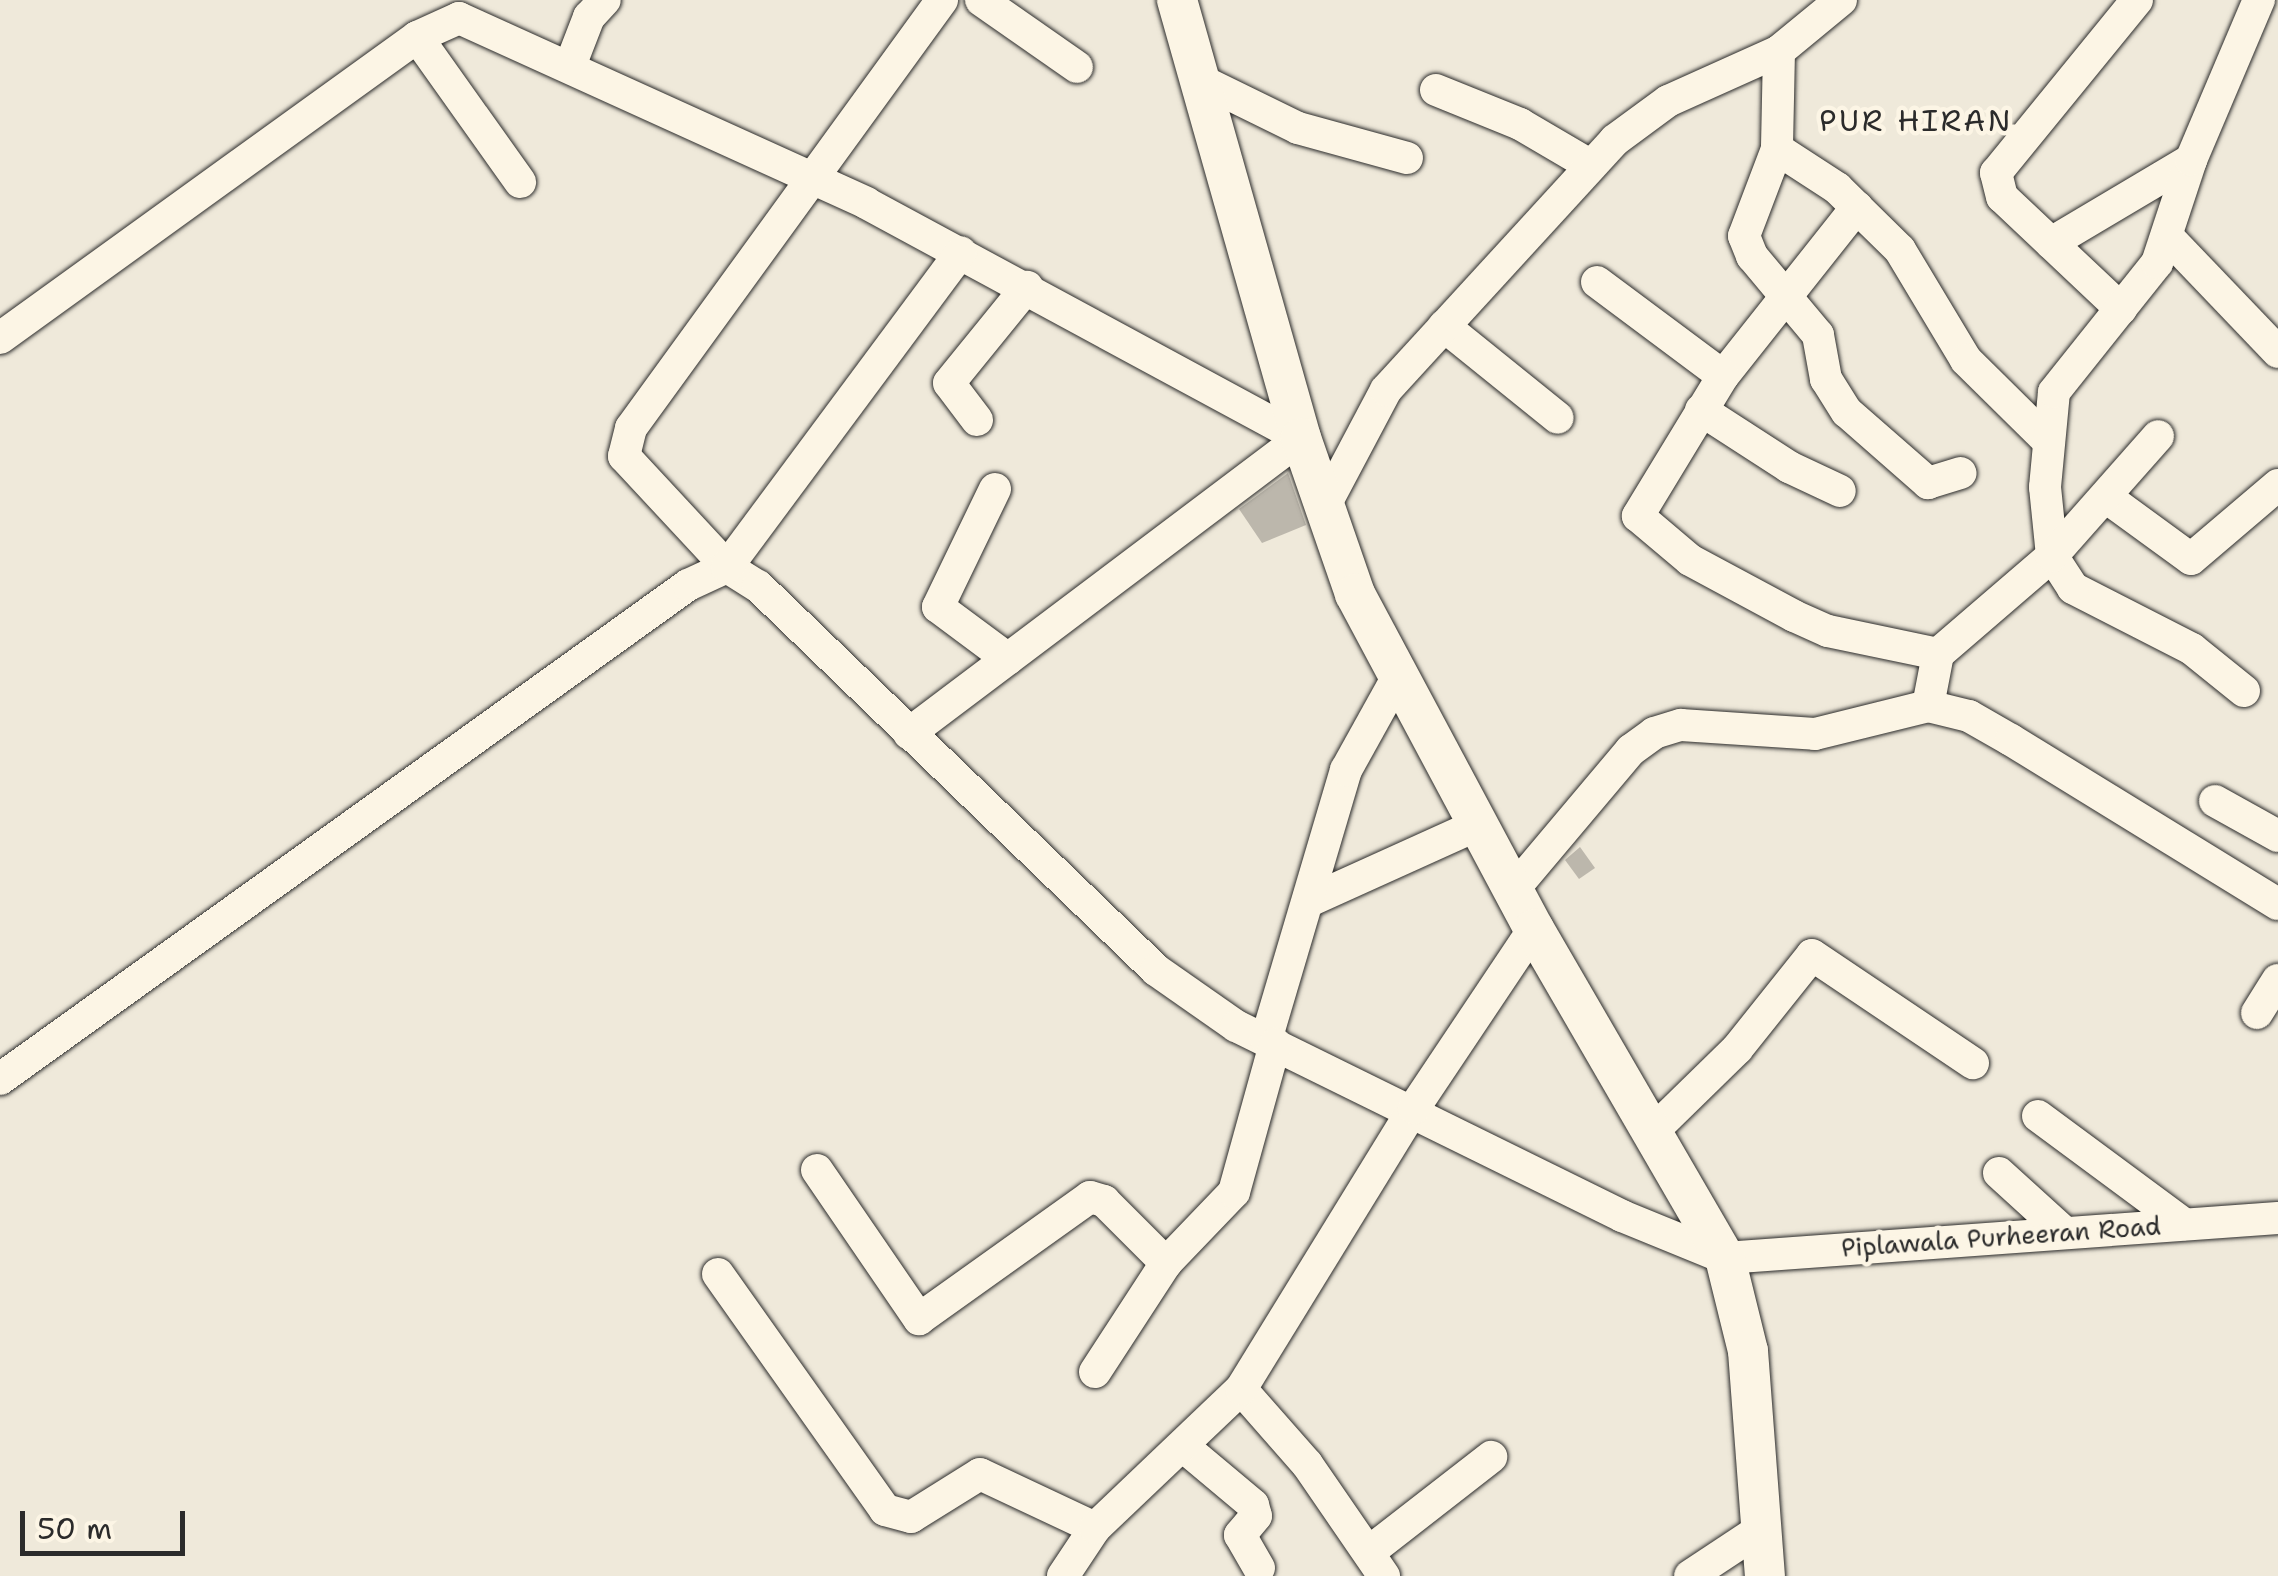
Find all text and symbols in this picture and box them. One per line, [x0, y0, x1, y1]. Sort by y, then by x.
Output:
district label: PUR HIRAN [1819, 103, 2013, 139]
street label: Piplawala Purheeran Road [1840, 1211, 2162, 1263]
scale bar [25, 1491, 190, 1553]
text: 50 m [37, 1508, 112, 1549]

